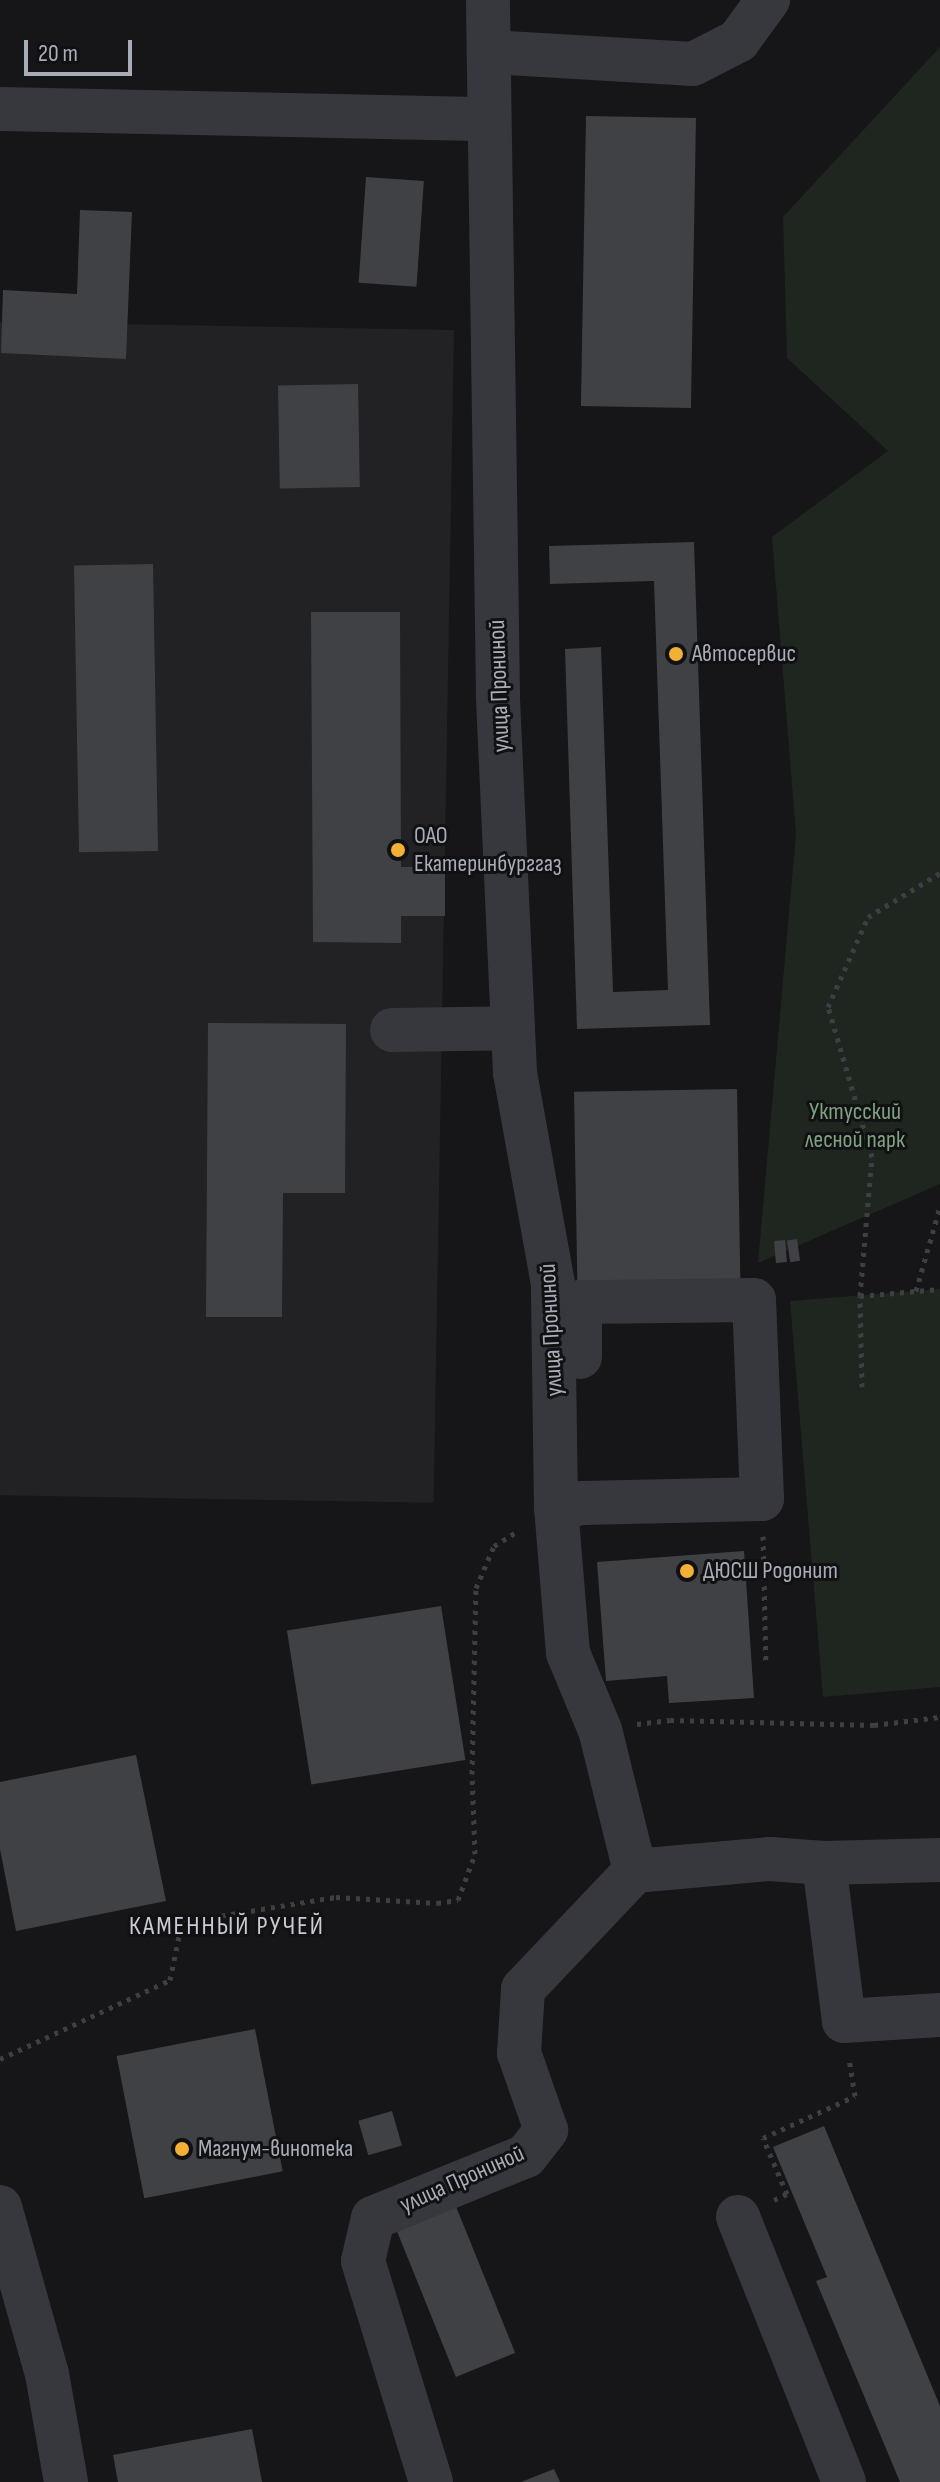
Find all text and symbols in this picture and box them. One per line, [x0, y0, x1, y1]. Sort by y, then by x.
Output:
scale bar [28, 24, 136, 74]
text: 20 m [38, 39, 78, 68]
street label: улица Прониной [482, 619, 516, 753]
place label: Автосервис [692, 640, 796, 668]
marker: Автосервис [667, 645, 685, 663]
place label: ОАО Екатеринбурггаз [414, 822, 562, 878]
marker: ОАО Екатеринбурггаз [389, 841, 407, 859]
park label: Уктусский лесной парк [805, 1098, 905, 1154]
street label: улица Прониной [533, 1263, 569, 1397]
place label: ДЮСШ Родонит [703, 1557, 838, 1585]
marker: ДЮСШ Родонит [678, 1562, 696, 1580]
district label: КАМЕННЫЙ РУЧЕЙ [129, 1911, 325, 1943]
place label: Магнум-винотека [198, 2135, 353, 2163]
street label: улица Прониной [395, 2139, 529, 2219]
marker: Магнум-винотека [173, 2140, 191, 2158]

